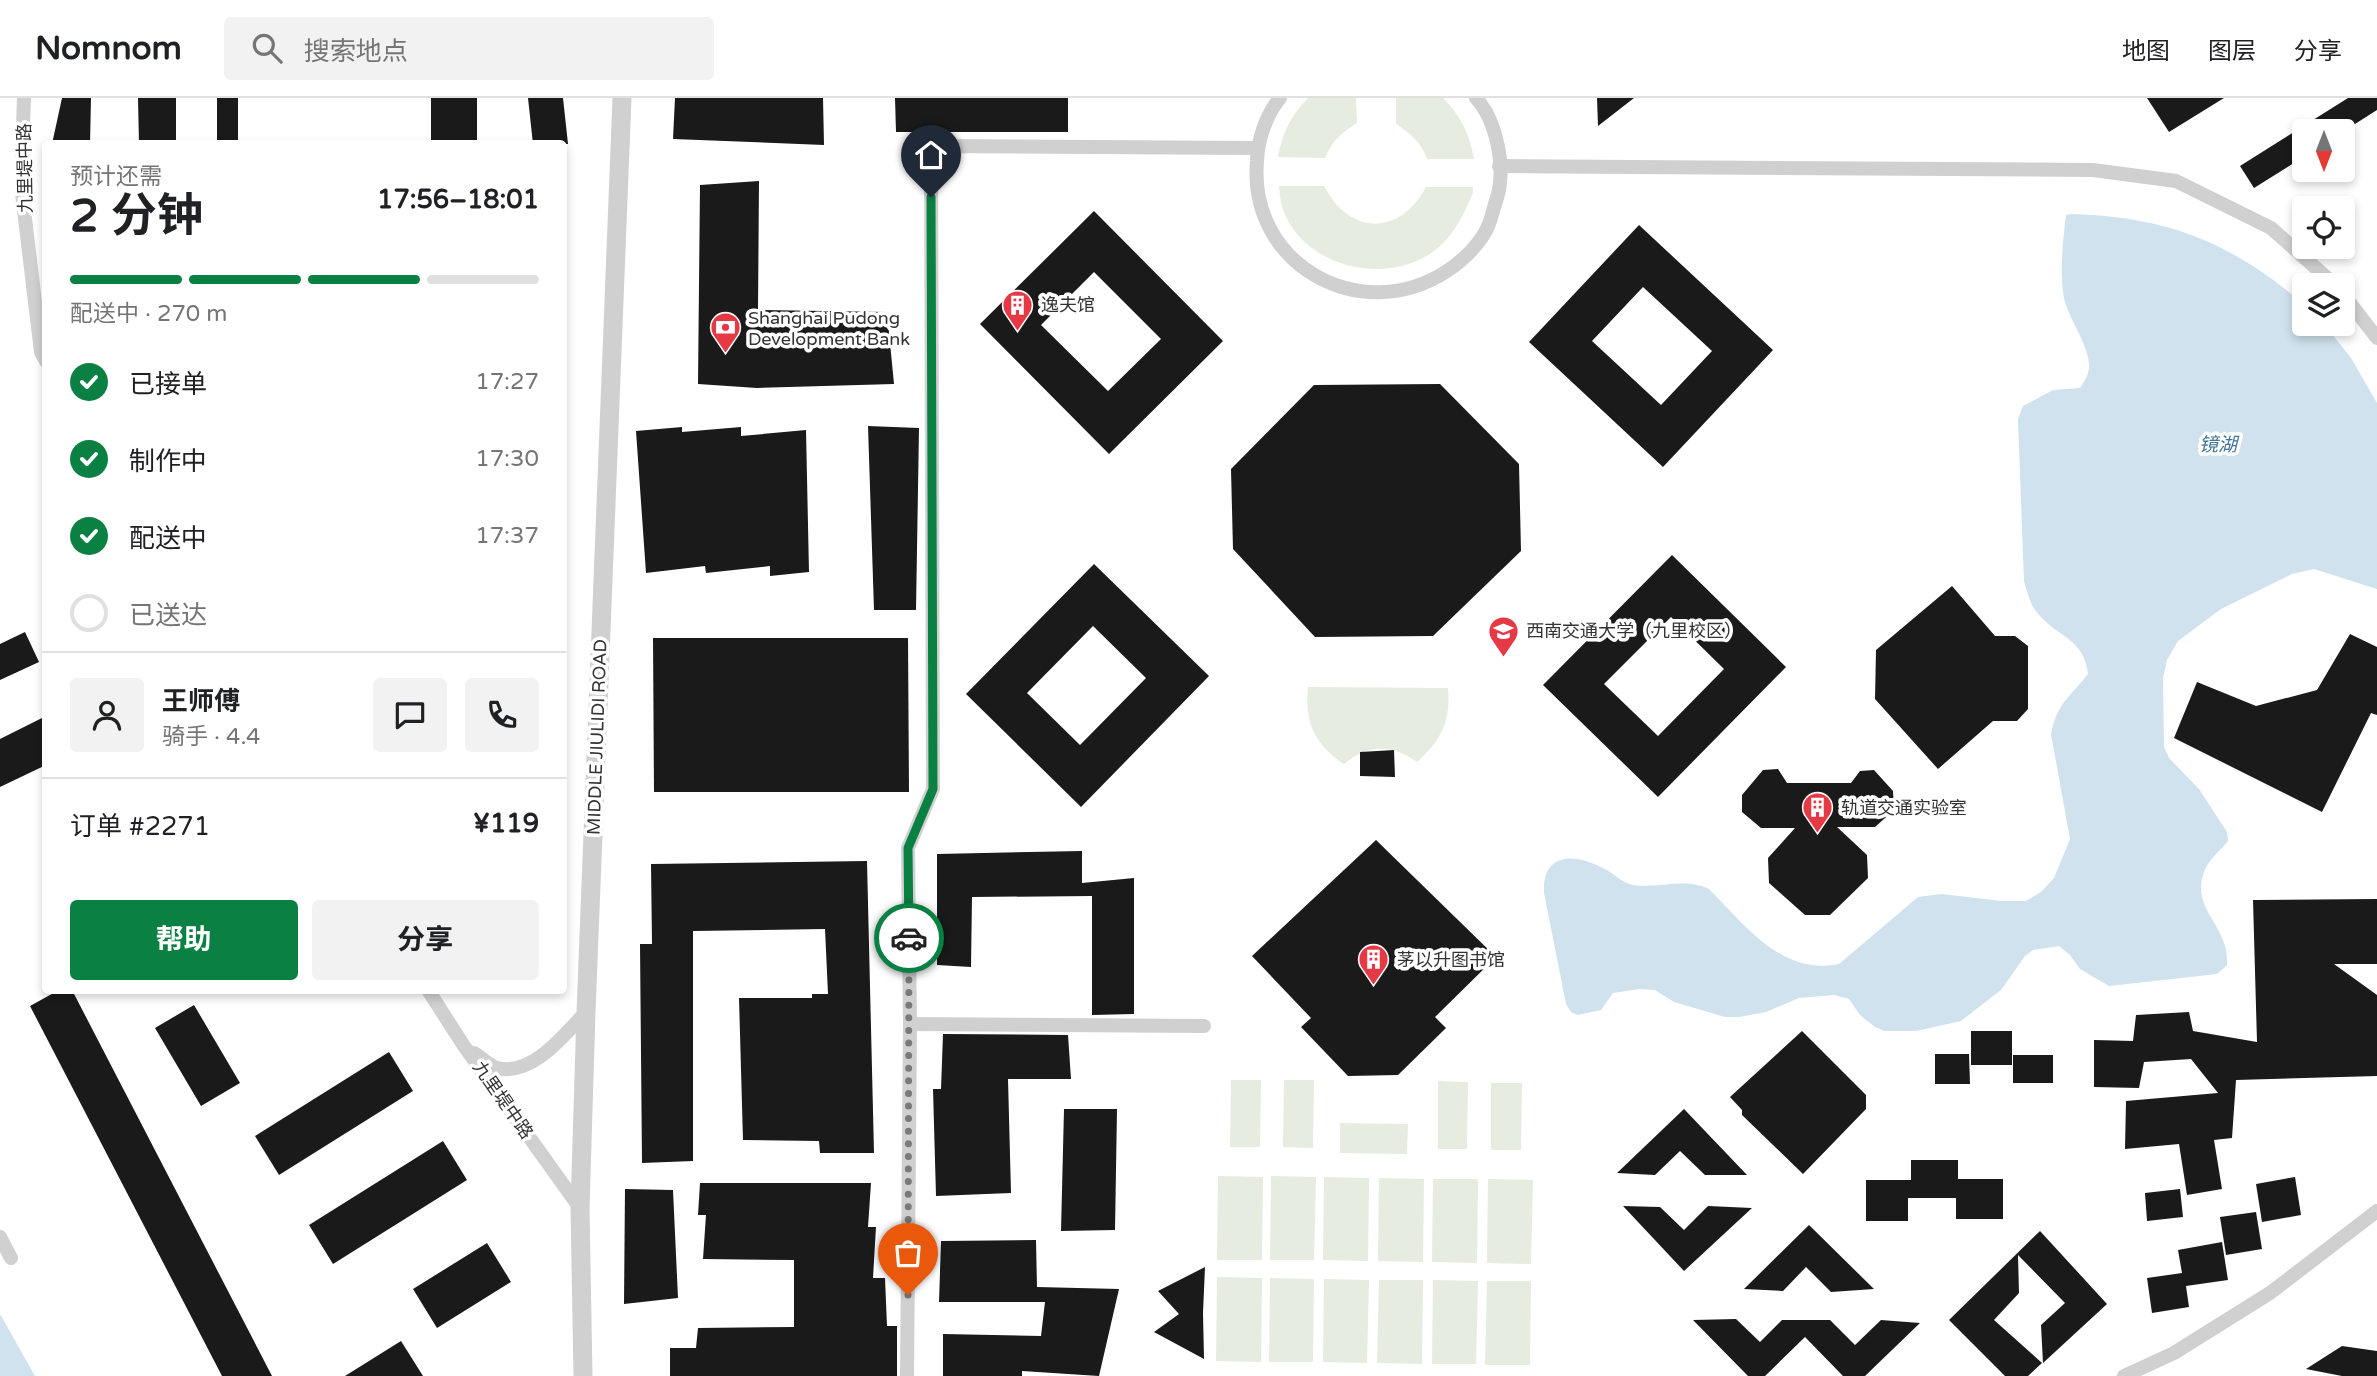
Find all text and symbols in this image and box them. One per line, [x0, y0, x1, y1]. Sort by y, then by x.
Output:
search box [224, 17, 714, 80]
text: Nomnom [35, 29, 182, 68]
icon: search [248, 29, 286, 67]
text: 搜索地点 [304, 36, 408, 67]
text: 地图 [2122, 37, 2170, 66]
text: 图层 [2208, 37, 2256, 66]
text: 分享 [2294, 37, 2342, 66]
north arrow [2292, 119, 2356, 182]
map controls [2292, 119, 2355, 336]
street label: 九里堤中路 [13, 123, 37, 213]
pin [901, 125, 961, 197]
icon: home [912, 136, 950, 174]
text: 预计还需 [70, 163, 162, 191]
text: 17:56–18:01 [377, 184, 539, 215]
text: 2 分钟 [70, 189, 203, 244]
button: locate [2292, 196, 2355, 259]
button: layers [2292, 273, 2355, 336]
building icon: 逸夫馆 [1001, 288, 1035, 332]
place label: 逸夫馆 [1041, 294, 1095, 316]
text: 配送中 · 270 m [70, 300, 227, 328]
place label: Shanghai Pudong Development Bank [748, 307, 910, 350]
bank icon: Shanghai Pudong Development Bank [708, 311, 742, 355]
icon: check [70, 363, 108, 401]
text: 17:27 [475, 368, 539, 396]
text: 已接单 [129, 369, 207, 400]
water label: 镜湖 [2199, 434, 2240, 456]
icon: check [70, 440, 108, 478]
text: 17:30 [475, 445, 539, 473]
text: 制作中 [129, 446, 207, 477]
icon: check [70, 517, 108, 555]
text: 17:37 [475, 522, 539, 550]
text: 配送中 [129, 523, 207, 554]
text: 已送达 [129, 600, 207, 631]
school or university icon: 西南交通大学（九里校区） [1486, 614, 1520, 658]
place label: 西南交通大学（九里校区） [1526, 620, 1742, 642]
street label: MIDDLE JIULIDI ROAD [583, 639, 611, 835]
button: person [70, 678, 144, 752]
button: chat [373, 678, 447, 752]
button: phone [465, 678, 539, 752]
text: 王师傅 [162, 686, 240, 717]
text: 骑手 · 4.4 [162, 723, 260, 751]
building icon: 轨道交通实验室 [1801, 791, 1835, 835]
place label: 轨道交通实验室 [1841, 797, 1967, 819]
text: ¥119 [473, 808, 539, 839]
text: 订单 #2271 [70, 811, 210, 842]
button: 帮助 [70, 900, 298, 980]
button: 分享 [312, 900, 539, 980]
courier [874, 903, 944, 973]
icon: car [890, 919, 928, 957]
building icon: 茅以升图书馆 [1357, 943, 1391, 987]
place label: 茅以升图书馆 [1397, 949, 1505, 971]
street label: 九里堤中路 [468, 1057, 538, 1143]
pin [878, 1223, 938, 1295]
icon: bag [889, 1234, 927, 1272]

